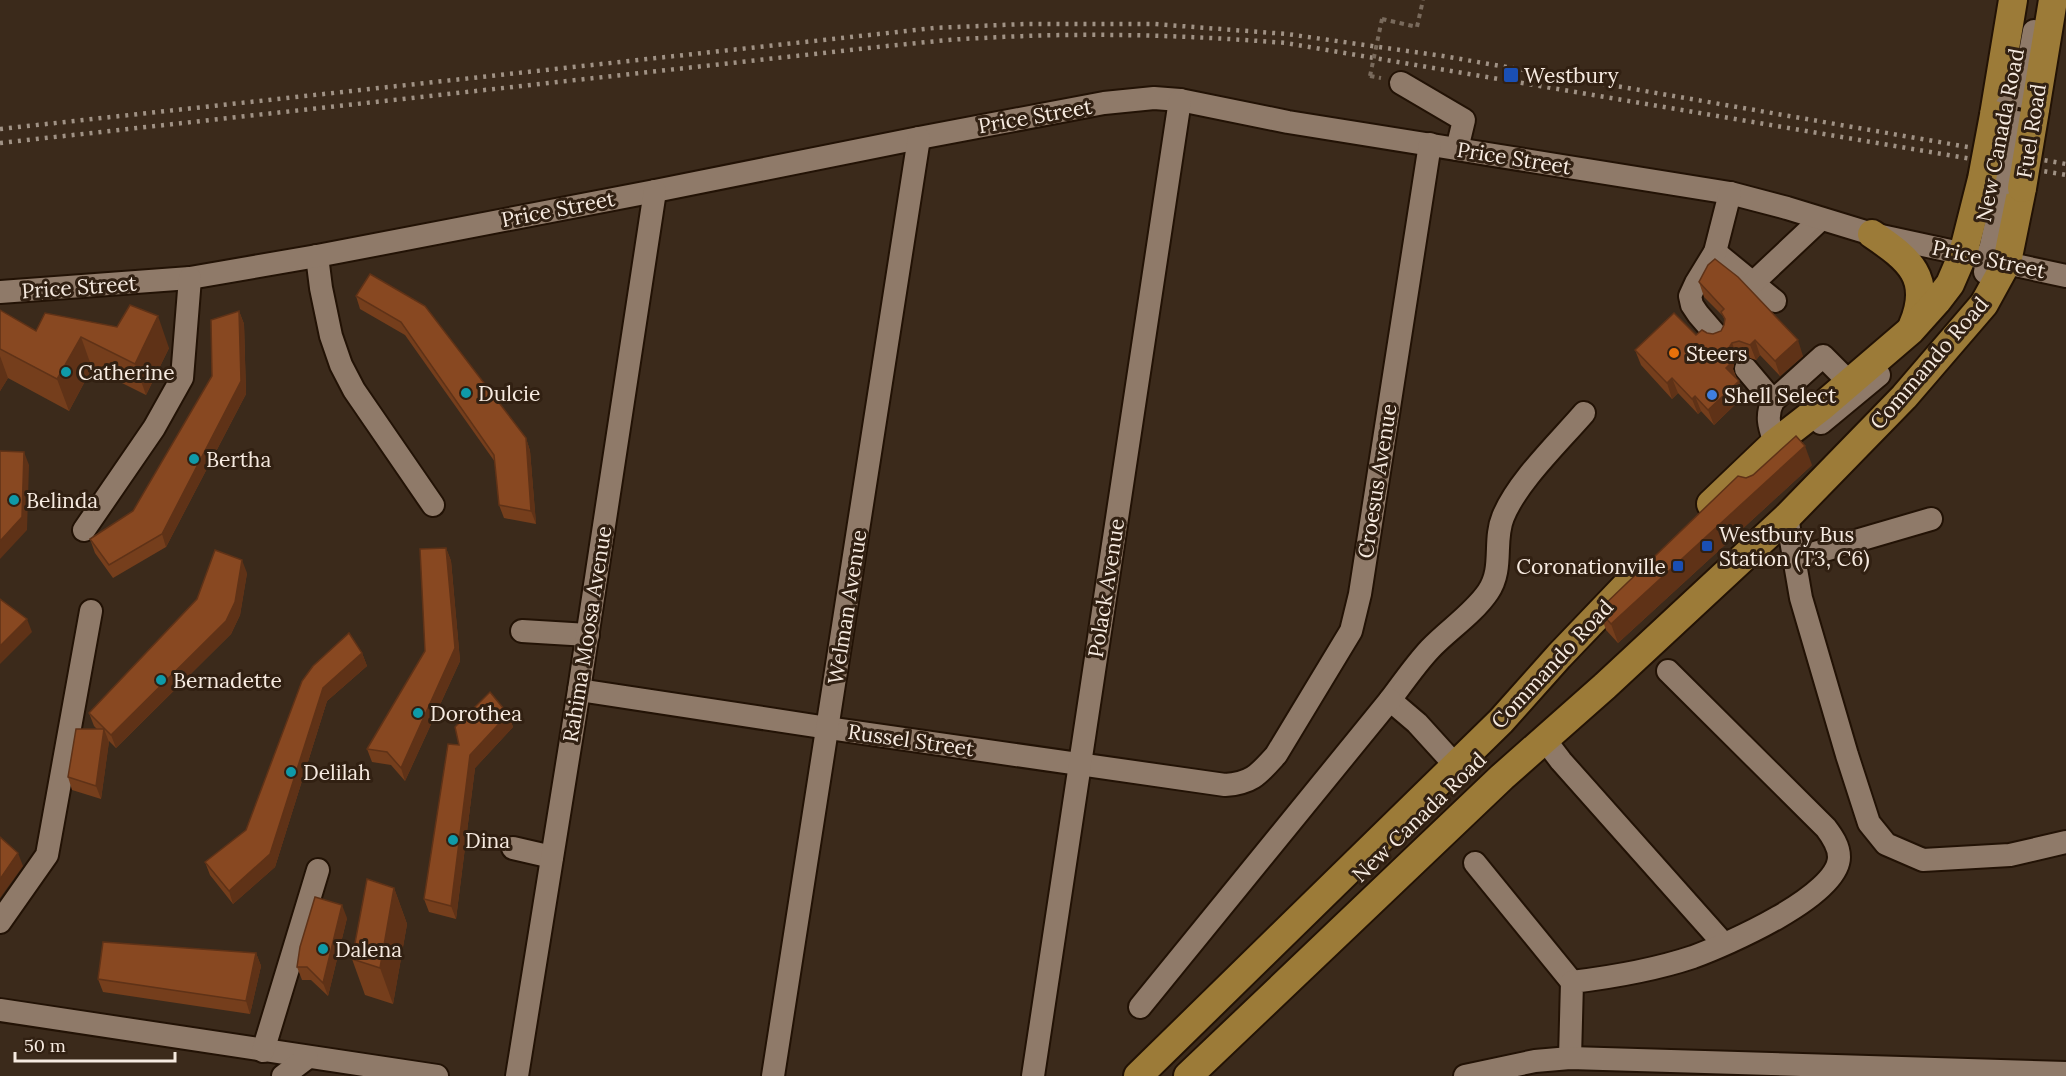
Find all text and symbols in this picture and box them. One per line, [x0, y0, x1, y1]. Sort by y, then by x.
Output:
street label: New Canada Road [1970, 46, 2030, 224]
place label: Westbury [1524, 62, 1619, 89]
marker: Westbury [1502, 66, 1520, 84]
street label: Fuel Road [2010, 82, 2052, 180]
street label: Price Street [976, 93, 1095, 139]
street label: Price Street [1455, 136, 1574, 180]
street label: Price Street [499, 185, 618, 233]
street label: Price Street [1930, 234, 2049, 284]
street label: Price Street [21, 269, 138, 304]
street label: Commando Road [1864, 291, 1994, 435]
place label: Steers [1686, 340, 1747, 367]
marker: Steers [1667, 346, 1681, 360]
place label: Catherine [78, 359, 175, 386]
marker: Catherine [59, 365, 73, 379]
place label: Dulcie [478, 380, 540, 407]
place label: Shell Select [1724, 382, 1837, 409]
marker: Dulcie [459, 386, 473, 400]
marker: Shell Select [1705, 388, 1719, 402]
street label: Croesus Avenue [1351, 402, 1403, 560]
place label: Bertha [206, 446, 271, 473]
marker: Bertha [187, 452, 201, 466]
place label: Belinda [26, 487, 98, 514]
marker: Belinda [7, 493, 21, 507]
street label: Polack Avenue [1082, 516, 1130, 660]
place label: Westbury Bus Station (T3, C6) [1719, 521, 1870, 572]
street label: Rahima Moosa Avenue [557, 524, 617, 744]
street label: Welman Avenue [821, 528, 873, 686]
marker: Westbury Bus Station (T3, C6) [1700, 539, 1714, 553]
place label: Coronationville [1516, 553, 1666, 580]
marker: Coronationville [1671, 559, 1685, 573]
street label: Commando Road [1485, 594, 1619, 734]
place label: Bernadette [173, 667, 282, 694]
marker: Bernadette [154, 673, 168, 687]
place label: Dorothea [430, 700, 522, 727]
marker: Dorothea [411, 706, 425, 720]
street label: Russel Street [846, 718, 977, 762]
street label: New Canada Road [1346, 746, 1492, 888]
place label: Delilah [303, 759, 371, 786]
marker: Delilah [284, 765, 298, 779]
place label: Dina [465, 827, 510, 854]
marker: Dina [446, 833, 460, 847]
place label: Dalena [335, 936, 402, 963]
marker: Dalena [316, 942, 330, 956]
scale bar [15, 1025, 176, 1063]
text: 50 m [24, 1034, 66, 1057]

